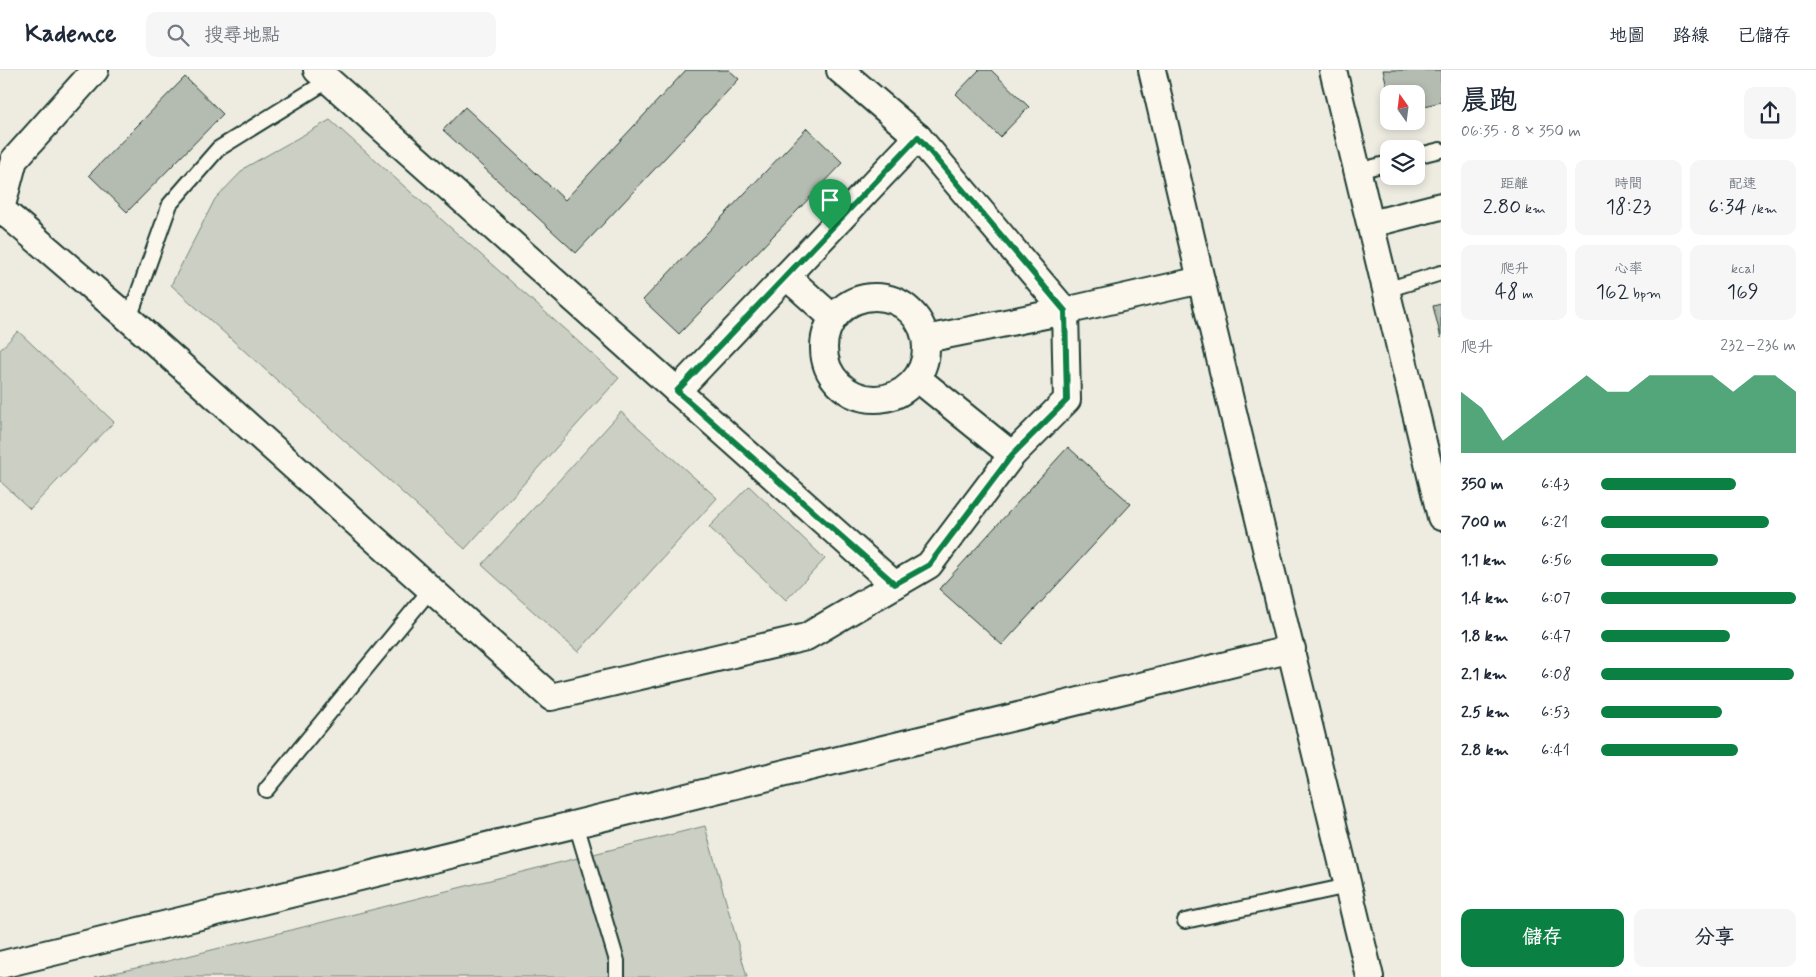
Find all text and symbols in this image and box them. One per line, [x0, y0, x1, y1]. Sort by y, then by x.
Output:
search box [146, 12, 496, 57]
text: Kadence [25, 19, 116, 50]
icon: search [164, 21, 192, 49]
text: 搜尋地點 [204, 23, 280, 48]
text: 地圖 [1609, 24, 1645, 48]
text: 路線 [1673, 24, 1709, 48]
text: 已儲存 [1737, 24, 1791, 48]
text: 晨跑 [1461, 83, 1517, 120]
north arrow [1380, 85, 1425, 130]
map controls [1380, 85, 1425, 185]
button: share [1744, 87, 1796, 139]
text: 06:35 · 8 × 350 m [1461, 121, 1581, 142]
button: layers [1380, 140, 1425, 185]
text: 距離 [1500, 175, 1528, 193]
text: 時間 [1614, 175, 1642, 193]
text: 配速 [1729, 175, 1757, 193]
pin [809, 179, 851, 230]
icon: arrive [816, 186, 844, 214]
text: 2.80 [1483, 193, 1521, 221]
text: 18:23 [1606, 193, 1651, 221]
text: 6:34 [1708, 193, 1747, 221]
text: km [1521, 200, 1546, 218]
text: /km [1747, 200, 1777, 218]
text: 爬升 [1500, 260, 1528, 278]
text: 心率 [1614, 260, 1642, 278]
text: kcal [1731, 260, 1755, 278]
text: 48 [1495, 278, 1519, 306]
text: 162 [1596, 278, 1629, 306]
text: 169 [1727, 278, 1759, 306]
text: m [1519, 285, 1534, 303]
text: bpm [1629, 285, 1661, 303]
text: 232–236 m [1720, 335, 1796, 356]
text: 爬升 [1461, 337, 1493, 358]
text: 350 m [1461, 474, 1503, 495]
text: 6:43 [1541, 474, 1570, 495]
text: 700 m [1461, 512, 1507, 533]
text: 6:21 [1541, 512, 1568, 533]
text: 1.1 km [1461, 550, 1506, 571]
text: 6:56 [1541, 550, 1572, 571]
text: 1.4 km [1461, 588, 1508, 609]
text: 6:07 [1541, 588, 1570, 609]
text: 1.8 km [1461, 626, 1508, 647]
text: 6:47 [1541, 626, 1571, 647]
text: 2.1 km [1461, 664, 1507, 685]
text: 6:08 [1541, 664, 1571, 685]
text: 2.5 km [1461, 702, 1509, 723]
text: 6:53 [1541, 702, 1570, 723]
text: 2.8 km [1461, 740, 1509, 761]
text: 6:41 [1541, 740, 1570, 761]
button: 儲存 [1461, 909, 1624, 967]
button: 分享 [1634, 909, 1796, 967]

